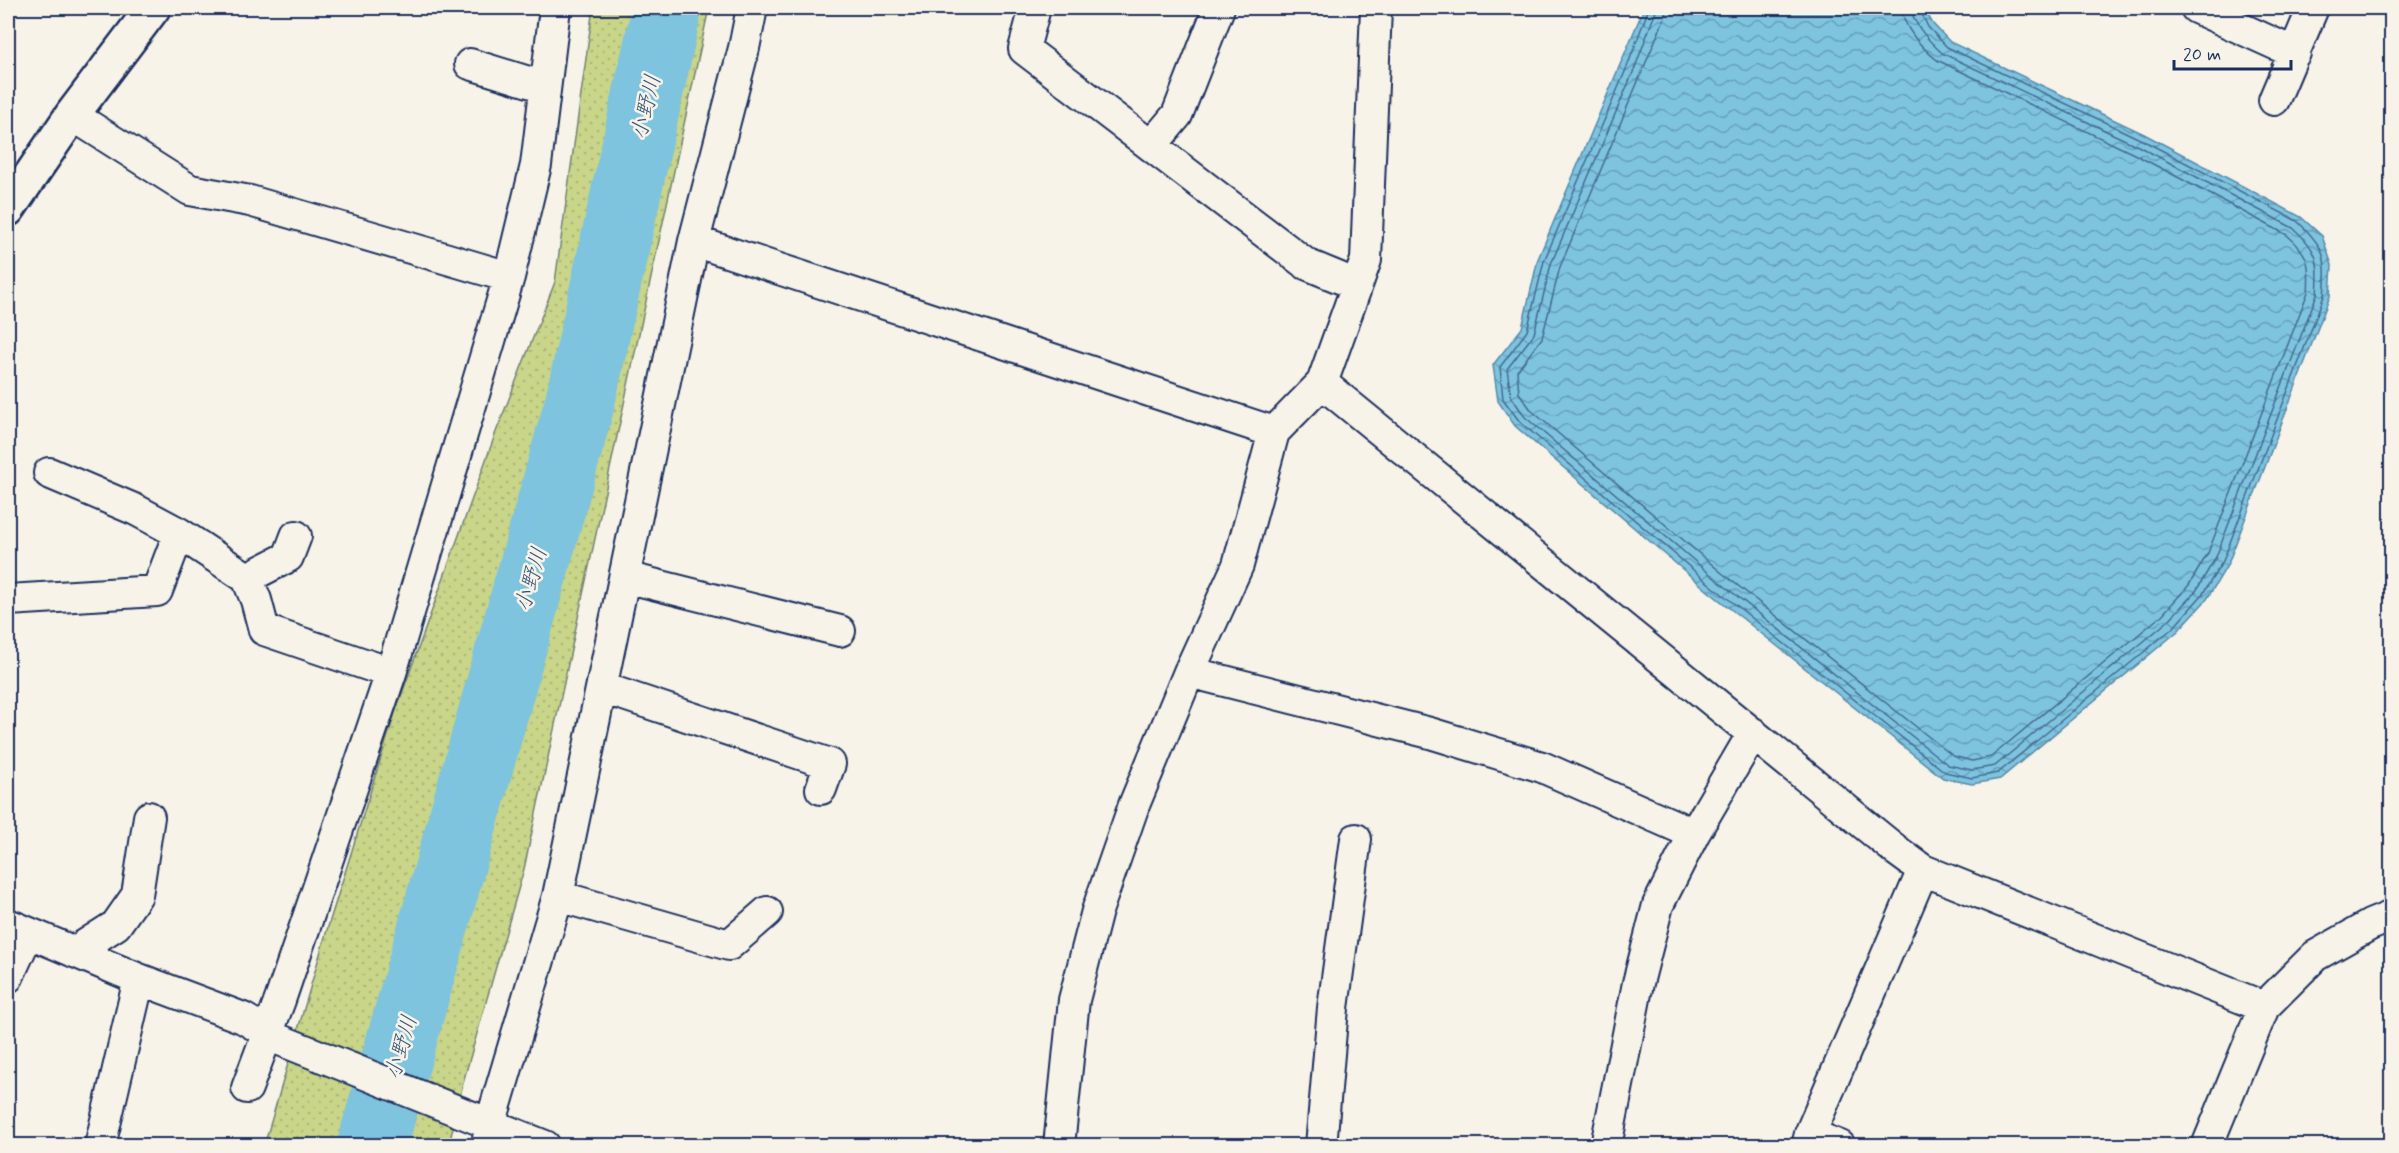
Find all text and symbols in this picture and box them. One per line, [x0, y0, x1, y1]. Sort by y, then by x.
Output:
scale bar [2174, 33, 2291, 71]
text: 20 m [2183, 43, 2221, 67]
water label: 小野川 [626, 72, 668, 143]
water label: 小野川 [509, 544, 554, 615]
water label: 小野川 [379, 1012, 424, 1083]

